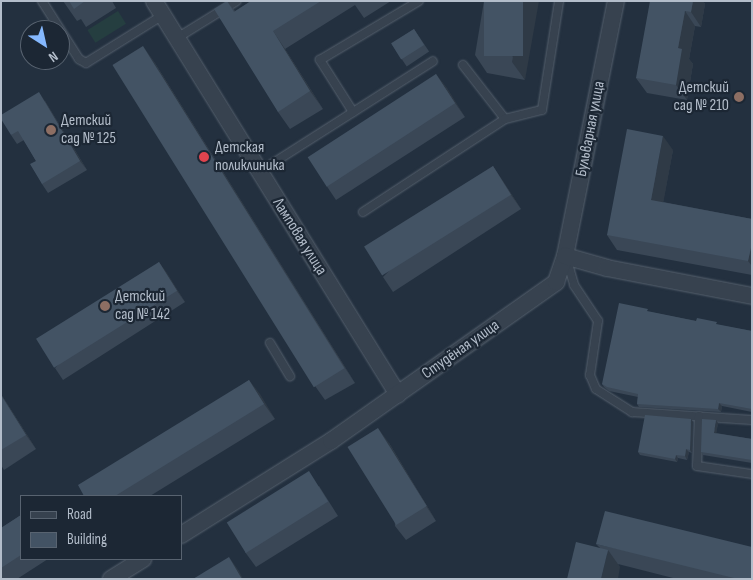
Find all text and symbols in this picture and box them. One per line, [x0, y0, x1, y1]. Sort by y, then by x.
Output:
north arrow [20, 20, 70, 70]
text: N [45, 48, 61, 66]
place label: Детский сад № 210 [674, 78, 729, 116]
street label: Бульварная улица [572, 80, 610, 178]
marker: Детский сад № 210 [733, 91, 745, 103]
place label: Детский сад № 125 [61, 111, 116, 149]
marker: Детский сад № 125 [45, 124, 57, 136]
place label: Детская поликлиника [215, 138, 285, 176]
marker: Детская поликлиника [197, 150, 211, 164]
street label: Ламповая улица [268, 195, 330, 279]
place label: Детский сад № 142 [115, 287, 170, 325]
marker: Детский сад № 142 [99, 300, 111, 312]
street label: Студёная улица [419, 316, 503, 384]
legend [20, 495, 182, 560]
text: Road [67, 505, 92, 524]
text: Building [67, 530, 107, 549]

